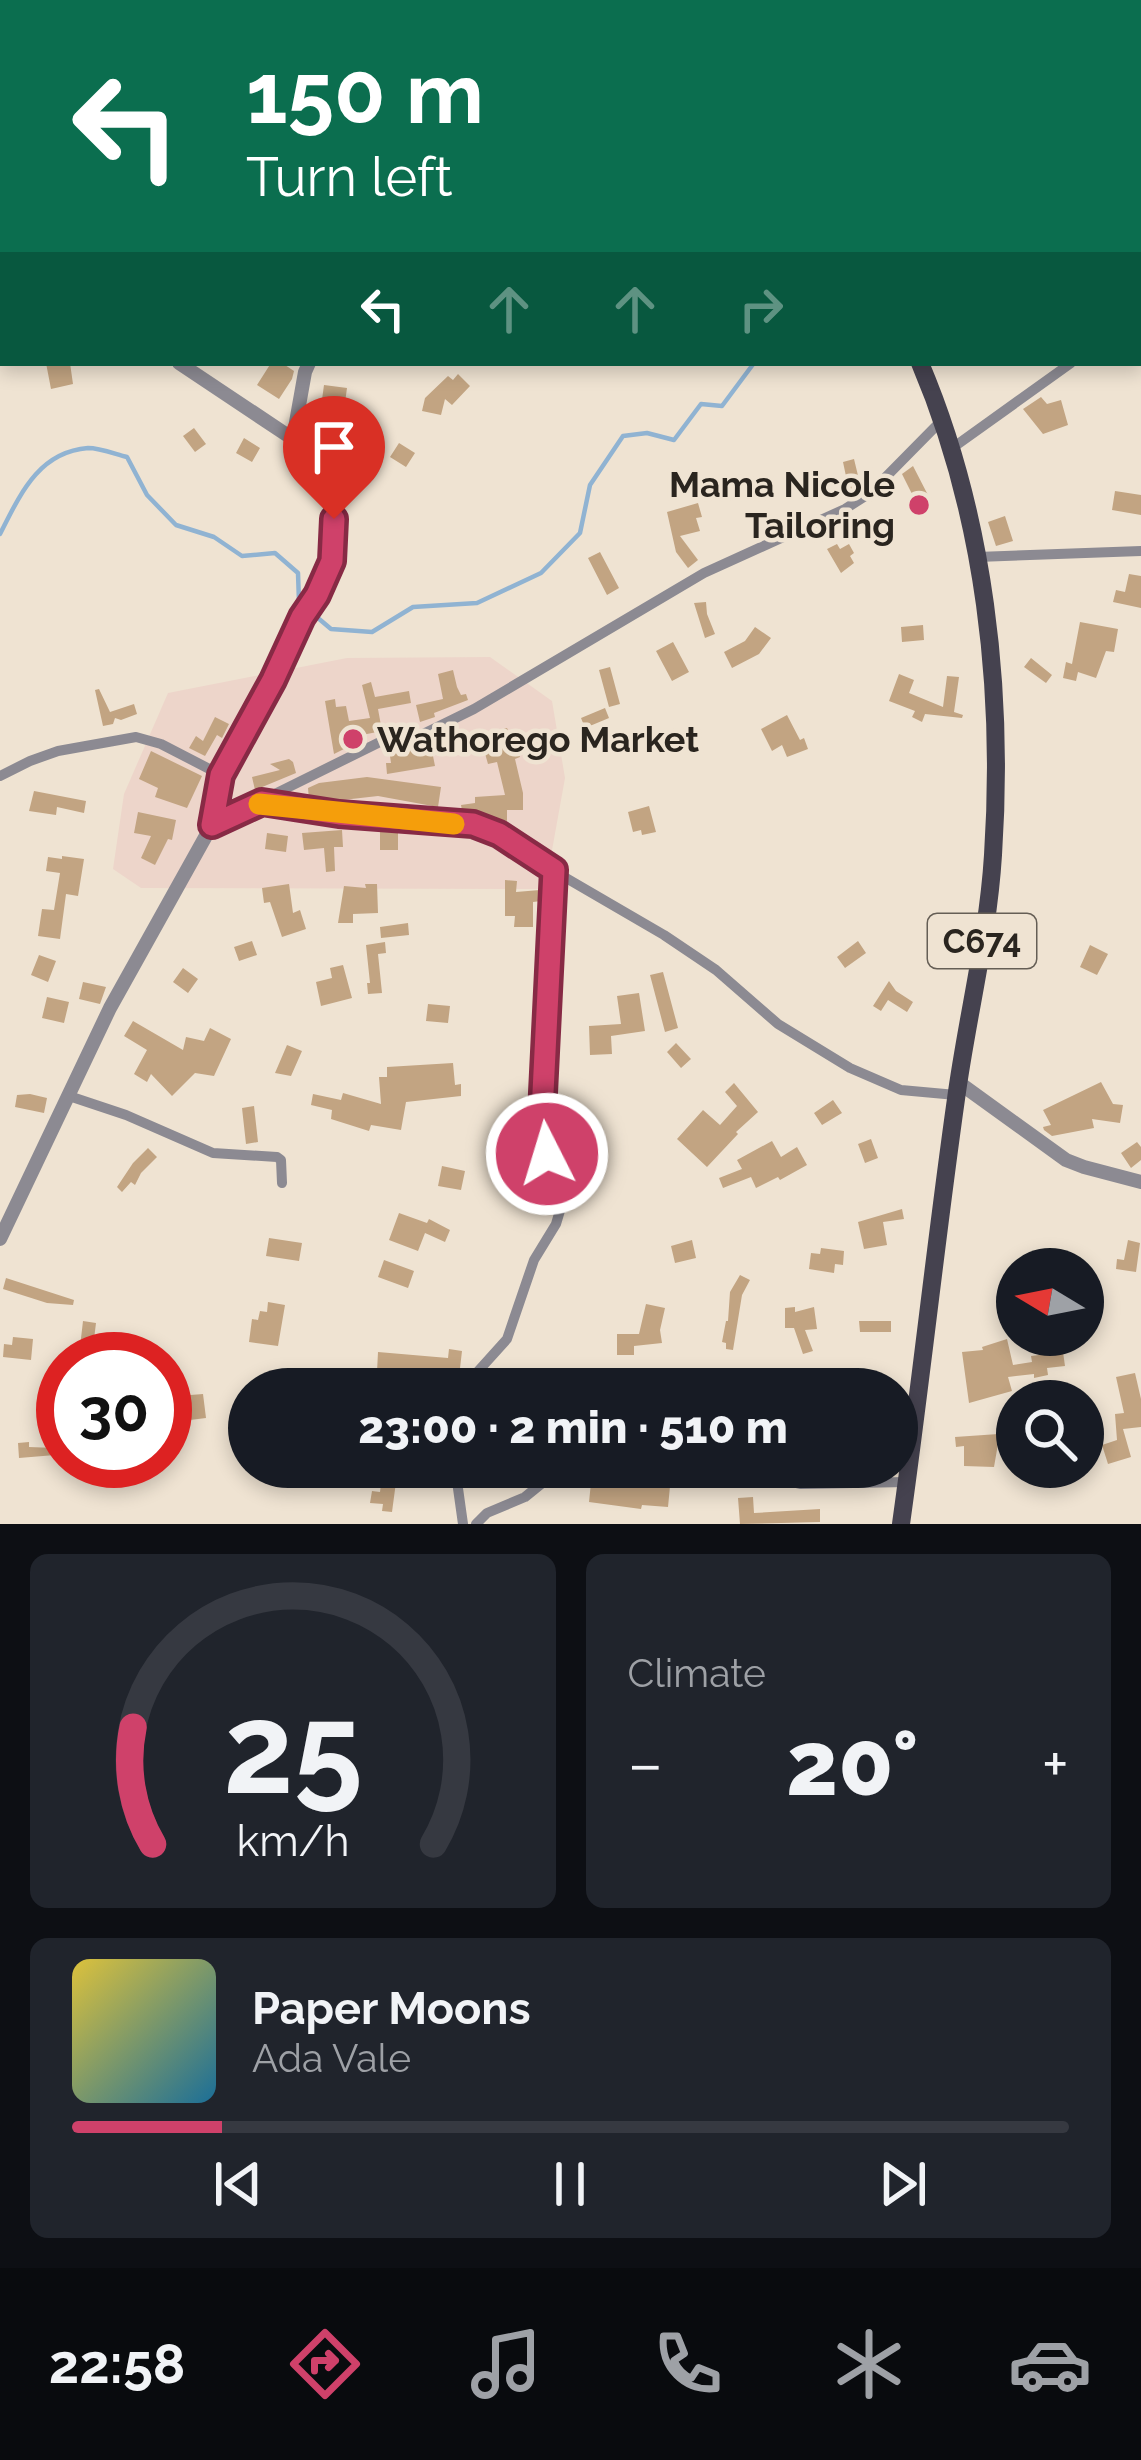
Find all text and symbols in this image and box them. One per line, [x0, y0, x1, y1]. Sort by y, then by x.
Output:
text: 150 m [246, 44, 484, 143]
icon: left [48, 48, 204, 204]
text: Turn left [246, 145, 453, 209]
icon: left [350, 276, 416, 342]
icon: ahead [476, 276, 542, 342]
icon: ahead [602, 276, 668, 342]
icon: right [728, 276, 794, 342]
pin [283, 396, 385, 519]
icon: arrive [301, 414, 367, 480]
place label: Mama Nicole Tailoring [669, 463, 895, 546]
marker: Mama Nicole Tailoring [906, 492, 932, 518]
place label: Wathorego Market [377, 718, 699, 760]
marker: Wathorego Market [340, 726, 366, 752]
road number: C674 [928, 914, 1036, 968]
position arrow [484, 1091, 610, 1217]
north arrow [996, 1248, 1104, 1356]
map controls [996, 1248, 1104, 1488]
speed limit sign: 30 [36, 1332, 192, 1488]
button: search [996, 1380, 1104, 1488]
text: 23:00 · 2 min · 510 m [358, 1401, 788, 1454]
text: Climate [628, 1650, 766, 1696]
text: 25 [223, 1676, 363, 1822]
text: 20° [786, 1710, 919, 1816]
text: − [628, 1725, 663, 1802]
text: + [1042, 1725, 1069, 1802]
text: km/h [236, 1816, 349, 1866]
text: Paper Moons [252, 1982, 531, 2035]
text: Ada Vale [252, 2035, 411, 2081]
icon: previous [205, 2151, 271, 2217]
icon: pause [537, 2151, 603, 2217]
icon: next [870, 2151, 936, 2217]
icon: directions [283, 2322, 367, 2406]
icon: music [464, 2322, 548, 2406]
icon: phone [646, 2322, 730, 2406]
icon: climate [827, 2322, 911, 2406]
icon: car [1008, 2322, 1092, 2406]
text: 22:58 [49, 2332, 185, 2396]

